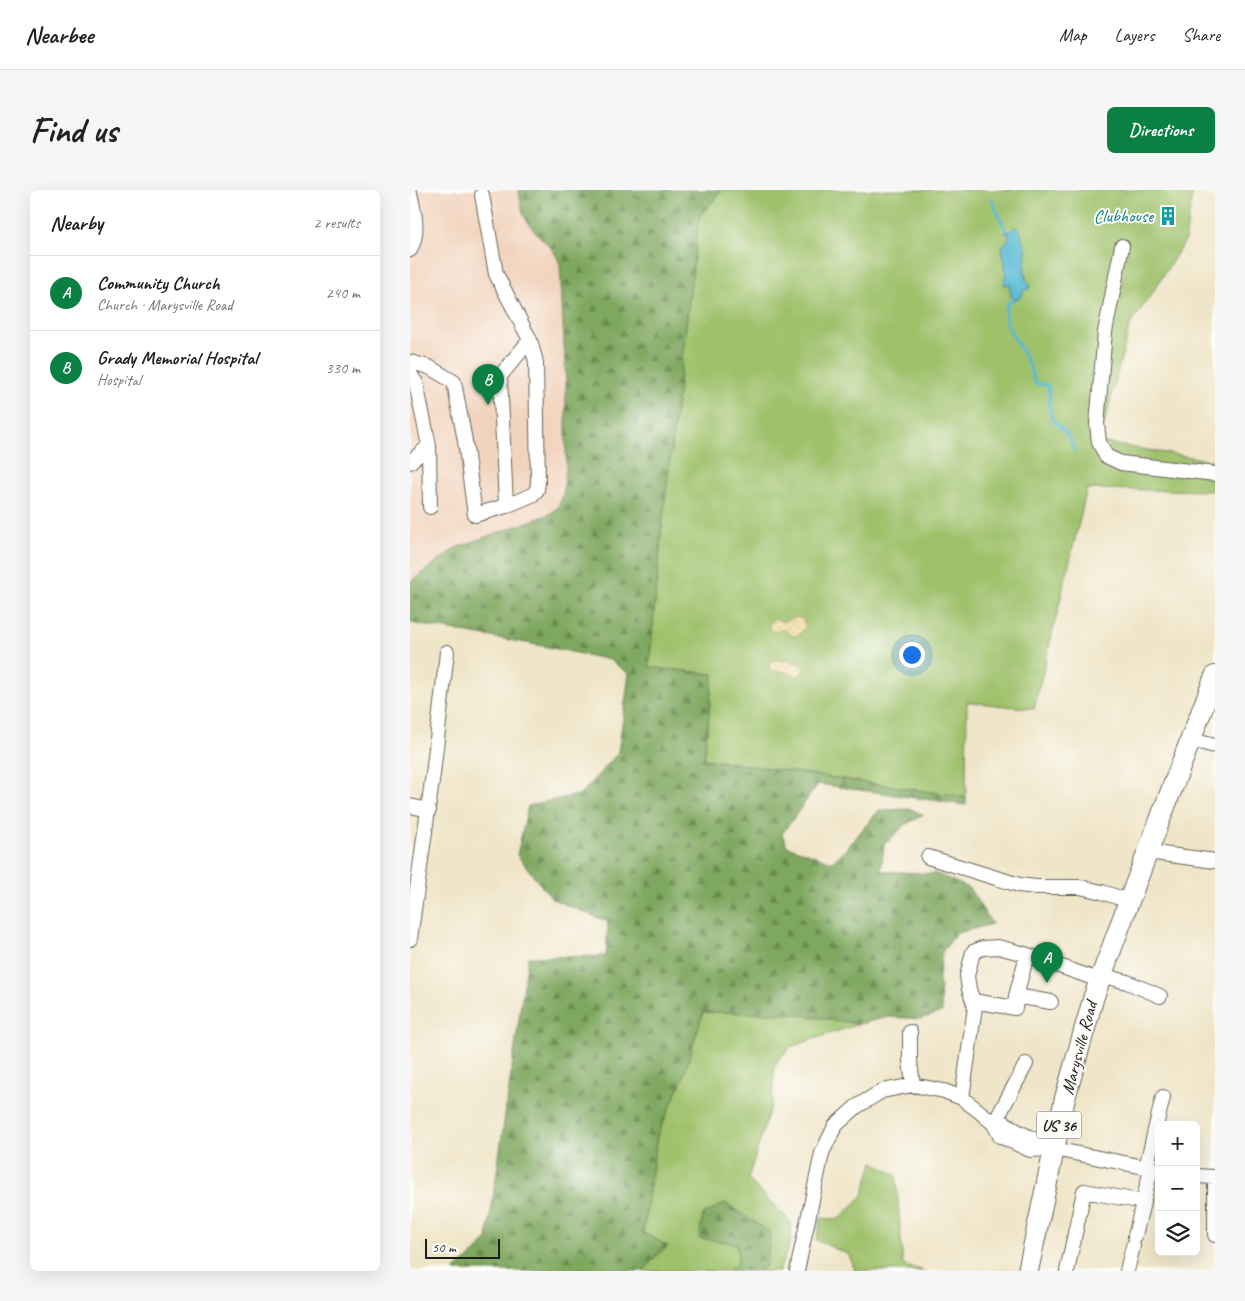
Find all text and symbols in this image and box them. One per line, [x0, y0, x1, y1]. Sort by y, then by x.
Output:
text: Nearbee [25, 20, 93, 50]
text: Map [1059, 24, 1087, 46]
text: Layers [1115, 24, 1154, 46]
text: Share [1182, 24, 1220, 46]
button: Directions [1107, 107, 1215, 153]
text: Find us [30, 108, 117, 153]
place label: Clubhouse [1094, 205, 1154, 227]
building icon: Clubhouse [1157, 205, 1179, 227]
text: Nearby [50, 210, 103, 236]
text: 2 results [313, 213, 360, 233]
text: Community Church [97, 271, 220, 295]
text: A [62, 283, 70, 303]
text: 240 m [326, 283, 360, 303]
text: Church · Marysville Road [97, 295, 233, 315]
text: Grady Memorial Hospital [97, 346, 257, 370]
text: B [62, 358, 70, 378]
text: 330 m [326, 358, 360, 378]
pin: B [472, 364, 504, 405]
text: Hospital [97, 370, 141, 390]
your location [899, 642, 925, 668]
pin: A [1031, 942, 1063, 983]
street label: Marysville Road [1056, 996, 1103, 1097]
road number: US 36 [1036, 1112, 1082, 1138]
map controls [1155, 1121, 1200, 1256]
button: + [1155, 1121, 1200, 1166]
button: − [1155, 1166, 1200, 1211]
button: layers [1155, 1211, 1200, 1256]
scale bar [425, 1236, 500, 1259]
text: 50 m [432, 1239, 456, 1256]

